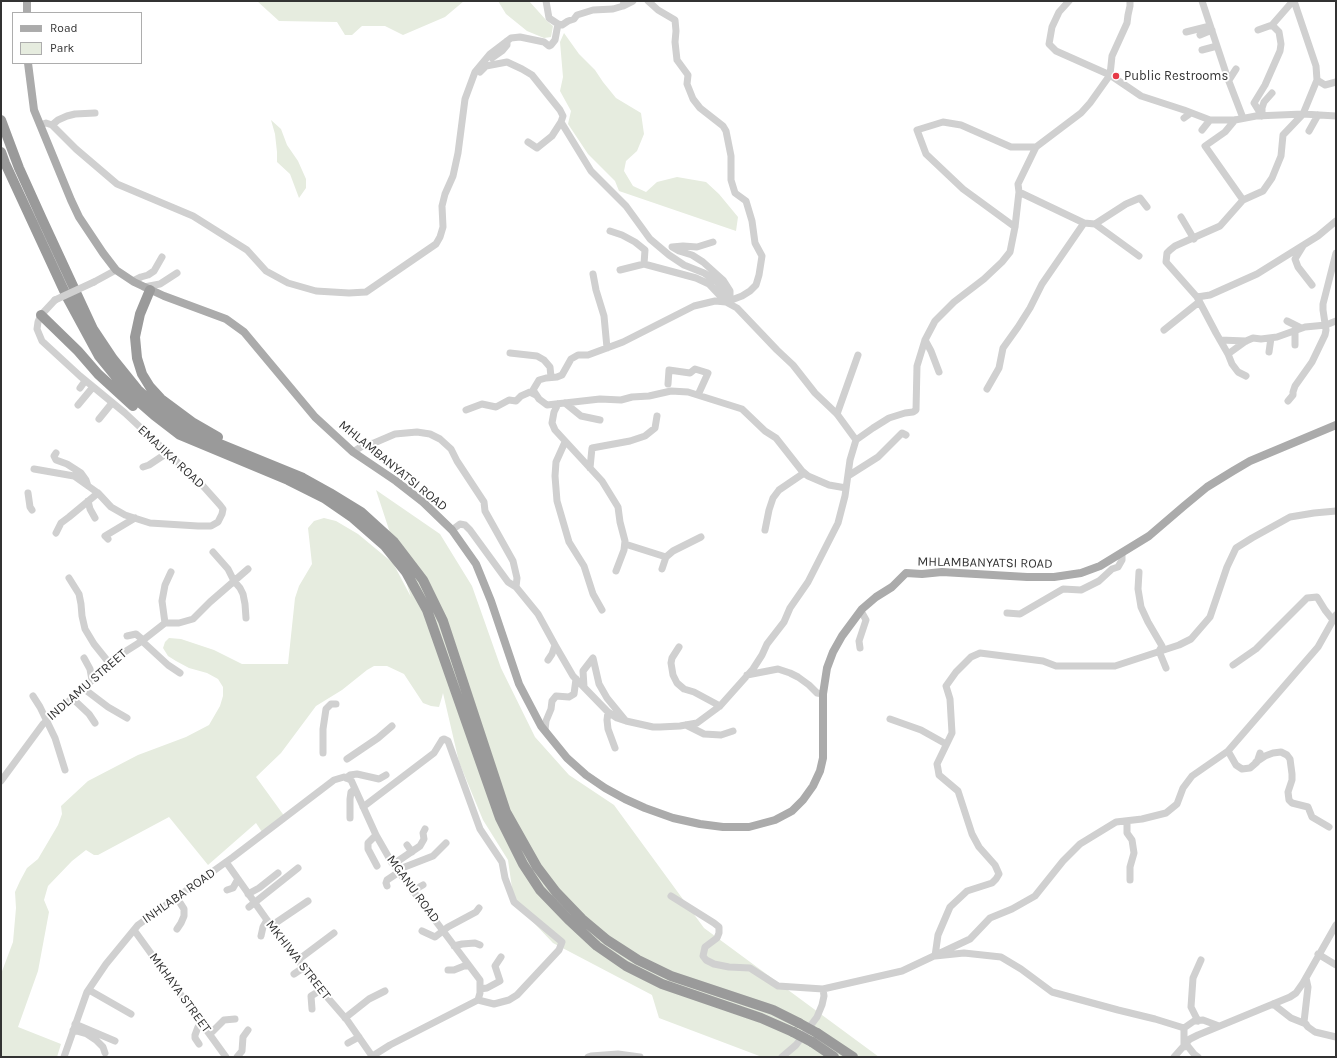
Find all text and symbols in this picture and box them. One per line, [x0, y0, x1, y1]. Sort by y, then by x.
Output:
legend [12, 12, 142, 64]
text: Road [50, 21, 78, 35]
text: Park [50, 41, 74, 55]
place label: Public Restrooms [1124, 68, 1228, 84]
marker: Public Restrooms [1111, 71, 1121, 81]
street label: MHLAMBANYATSI ROAD [335, 417, 451, 515]
street label: EMAJIKA ROAD [134, 422, 208, 492]
street label: MHLAMBANYATSI ROAD [917, 554, 1053, 572]
street label: INDLAMU STREET [44, 646, 130, 724]
street label: MGANU ROAD [383, 852, 443, 926]
street label: INHLABA ROAD [139, 865, 219, 927]
street label: MKHIWA STREET [262, 917, 334, 1003]
street label: MKHAYA STREET [146, 950, 214, 1036]

